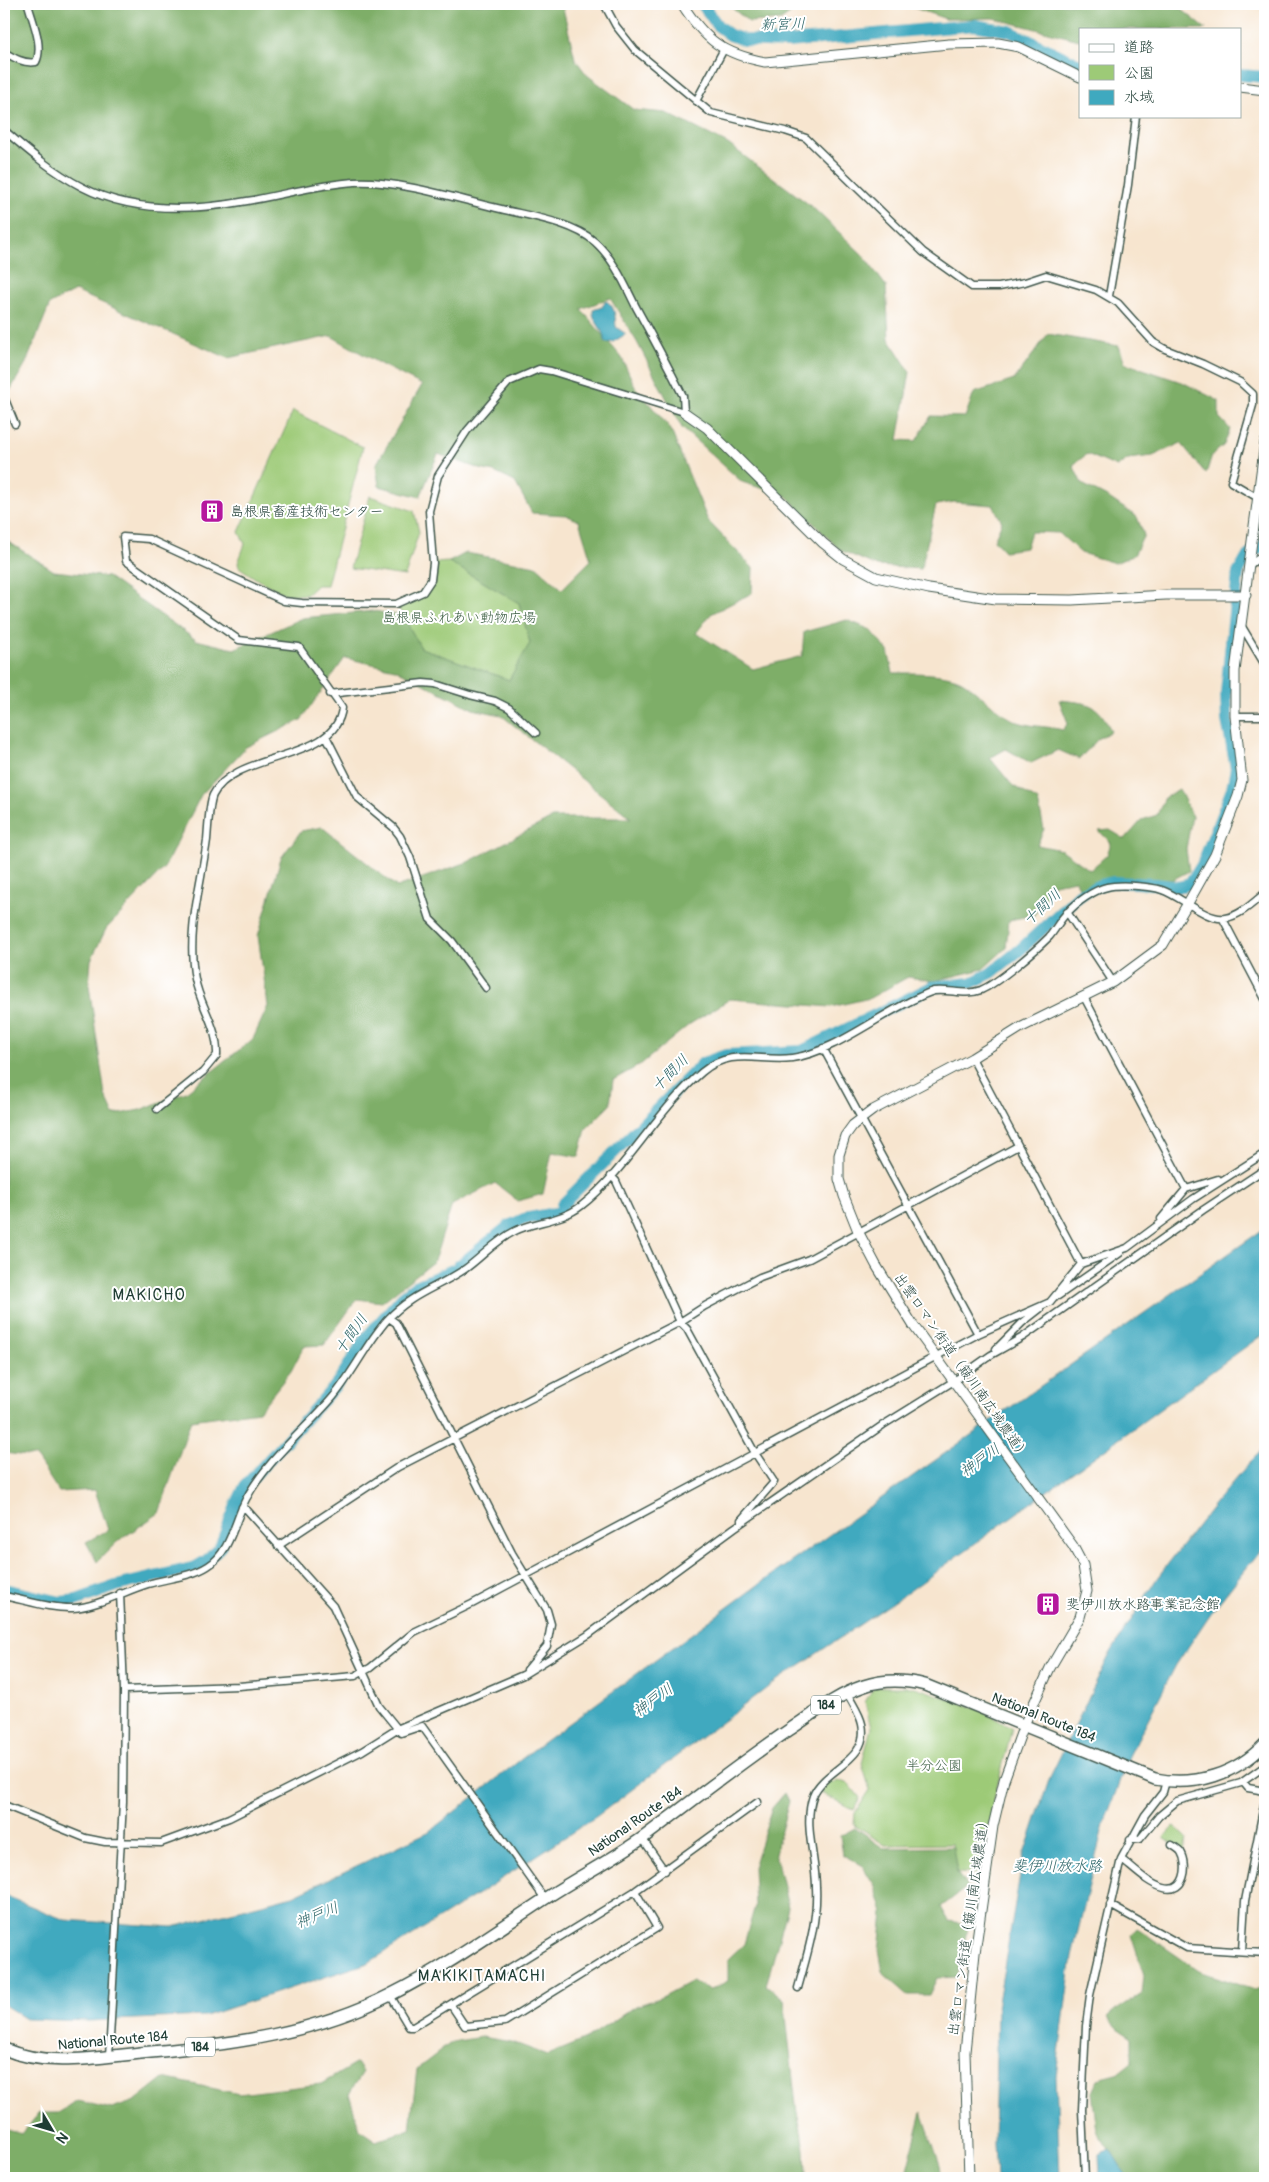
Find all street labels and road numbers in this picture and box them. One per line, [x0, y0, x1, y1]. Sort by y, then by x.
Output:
street label: 出雲ロマン街道（簸川南広域農道） [890, 1270, 1033, 1463]
street label: National Route 184 [989, 1689, 1098, 1746]
road number: 184 [811, 1696, 841, 1714]
street label: National Route 184 [585, 1783, 686, 1860]
street label: 出雲ロマン街道（簸川南広域農道） [944, 1813, 992, 2037]
street label: National Route 184 [57, 2027, 169, 2054]
road number: 184 [185, 2038, 215, 2056]

